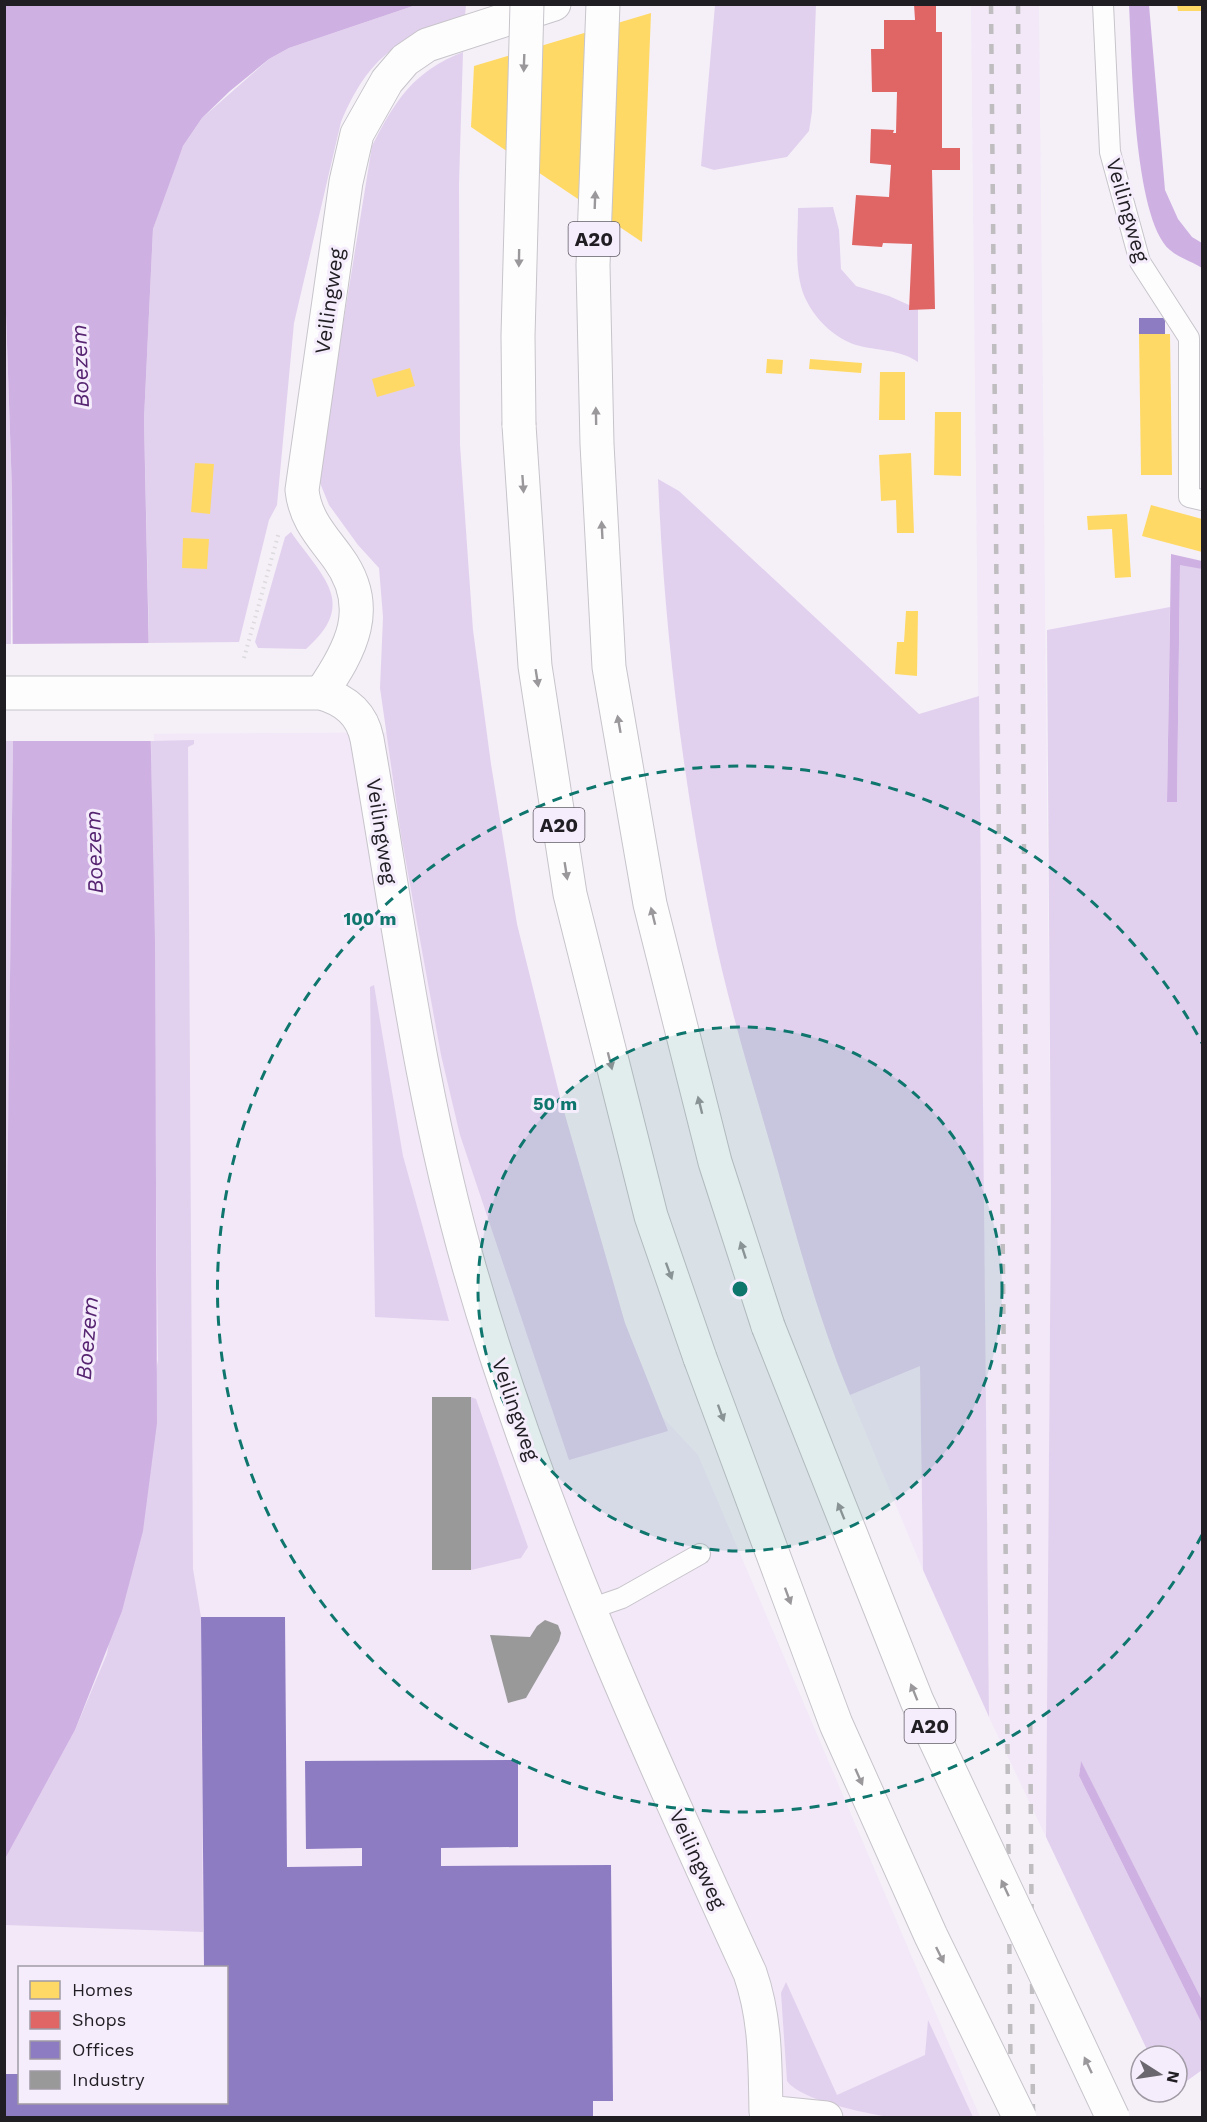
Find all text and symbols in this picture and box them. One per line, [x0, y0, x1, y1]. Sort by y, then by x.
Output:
one-way arrow [519, 53, 528, 72]
street label: Veilingweg [1101, 155, 1155, 266]
one-way arrow [591, 190, 600, 209]
road number: A20 [568, 222, 620, 256]
street label: Veilingweg [309, 246, 349, 356]
one-way arrow [514, 248, 524, 267]
water label: Boezem [66, 324, 94, 408]
one-way arrow [592, 406, 601, 425]
one-way arrow [518, 474, 527, 493]
one-way arrow [597, 521, 606, 540]
one-way arrow [532, 669, 541, 688]
one-way arrow [614, 715, 623, 734]
street label: Veilingweg [361, 776, 403, 887]
road number: A20 [534, 808, 584, 842]
water label: Boezem [80, 810, 108, 894]
one-way arrow [562, 861, 571, 880]
one-way arrow [647, 907, 657, 925]
text: 100 m [343, 908, 397, 929]
one-way arrow [605, 1052, 615, 1070]
text: 50 m [533, 1093, 577, 1114]
one-way arrow [695, 1096, 705, 1115]
one-way arrow [738, 1241, 748, 1259]
one-way arrow [665, 1262, 674, 1280]
centre of rings [730, 1279, 750, 1299]
water label: Boezem [71, 1295, 103, 1381]
street label: Veilingweg [487, 1354, 545, 1464]
one-way arrow [716, 1404, 726, 1422]
one-way arrow [836, 1502, 846, 1520]
one-way arrow [784, 1587, 794, 1605]
one-way arrow [909, 1683, 918, 1701]
road number: A20 [904, 1709, 956, 1743]
one-way arrow [855, 1768, 865, 1786]
street label: Veilingweg [664, 1805, 732, 1913]
one-way arrow [1001, 1879, 1010, 1896]
one-way arrow [935, 1946, 945, 1963]
legend [18, 1966, 228, 2104]
text: Homes [72, 1979, 133, 2000]
text: Shops [72, 2009, 126, 2030]
text: Offices [72, 2039, 134, 2060]
north arrow [1129, 2044, 1189, 2104]
one-way arrow [1083, 2056, 1092, 2073]
text: Industry [72, 2069, 145, 2090]
text: N [1163, 2069, 1184, 2085]

